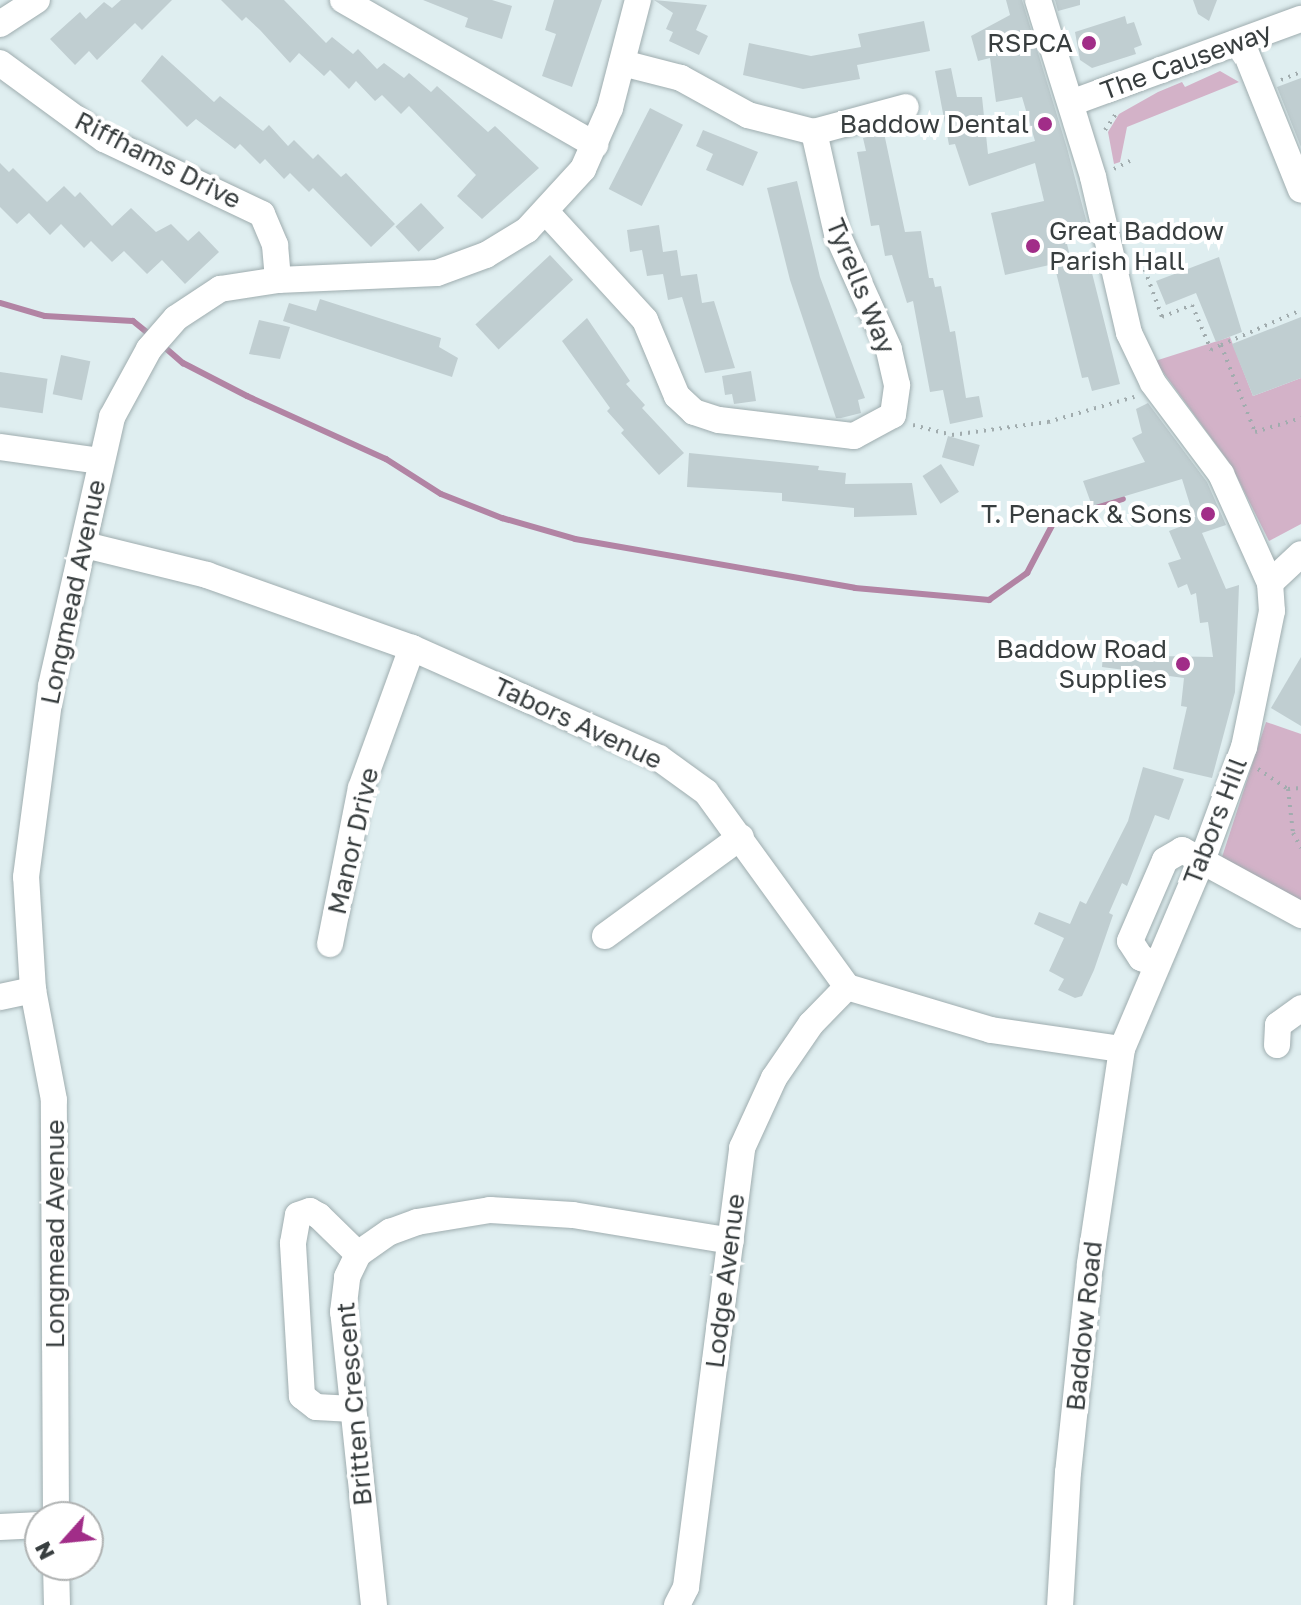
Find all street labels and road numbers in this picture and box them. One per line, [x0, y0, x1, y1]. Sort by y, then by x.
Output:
street label: The Causeway [1096, 16, 1276, 106]
street label: Riffhams Drive [70, 105, 246, 215]
street label: Tyrells Way [820, 214, 902, 358]
street label: Longmead Avenue [34, 477, 112, 707]
street label: Tabors Avenue [489, 670, 667, 776]
street label: Tabors Hill [1176, 753, 1254, 889]
street label: Manor Drive [321, 765, 385, 917]
street label: Longmead Avenue [39, 1119, 71, 1349]
street label: Lodge Avenue [699, 1192, 751, 1370]
street label: Baddow Road [1060, 1239, 1108, 1413]
street label: Britten Crescent [330, 1301, 378, 1507]

